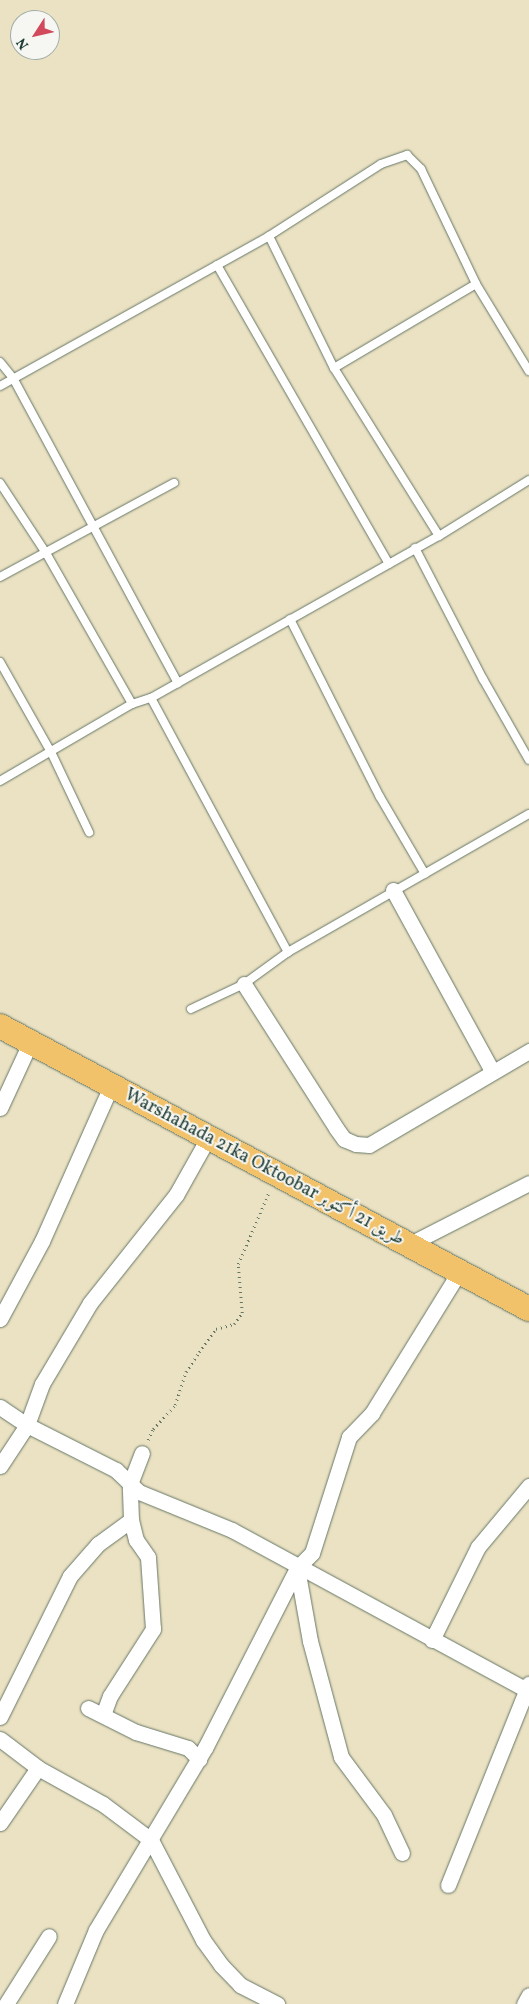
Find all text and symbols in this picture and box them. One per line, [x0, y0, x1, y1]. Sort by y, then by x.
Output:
north arrow [10, 10, 60, 60]
text: N [12, 34, 34, 53]
street label: Warshahada 21ka Oktoobar طريق 21 أكتوبر [120, 1085, 408, 1251]

